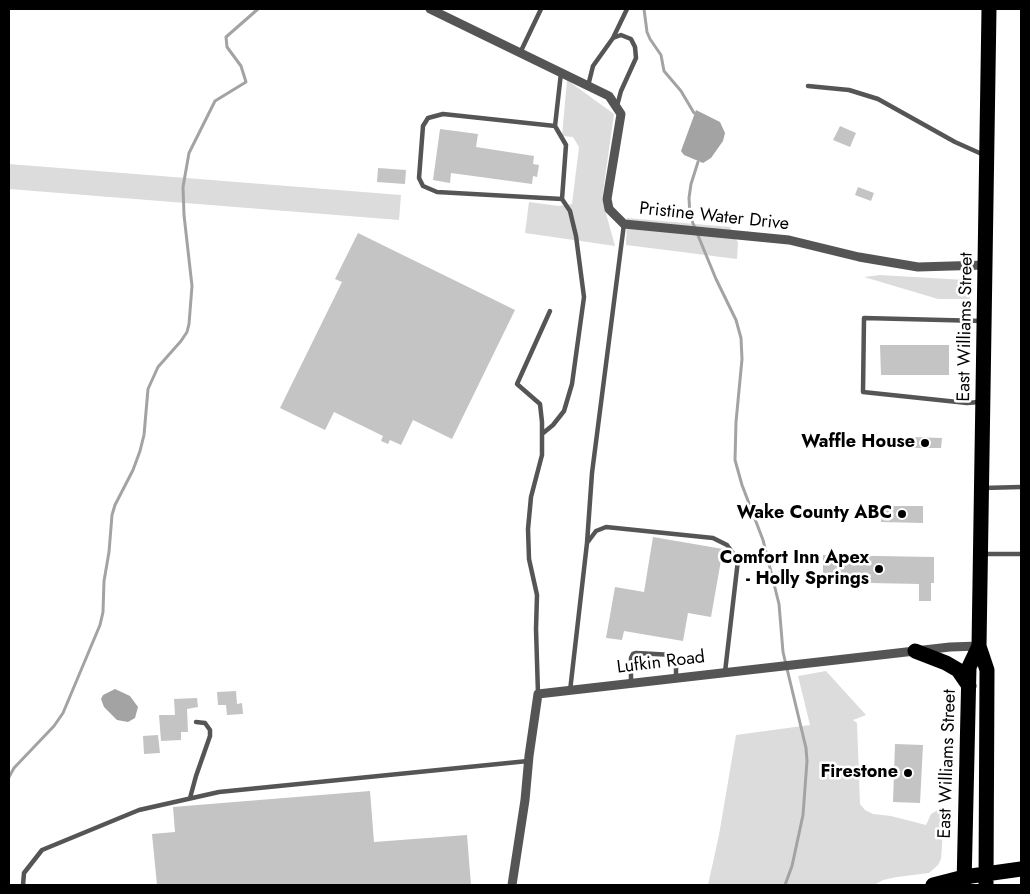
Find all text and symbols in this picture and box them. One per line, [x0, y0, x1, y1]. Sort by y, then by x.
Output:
street label: Pristine Water Drive [638, 198, 790, 236]
street label: East Williams Street [954, 252, 978, 402]
place label: Waffle House [801, 432, 915, 454]
marker: Waffle House [919, 437, 931, 449]
place label: Wake County ABC [737, 503, 892, 525]
marker: Wake County ABC [896, 508, 908, 520]
place label: Comfort Inn Apex - Holly Springs [720, 548, 869, 590]
marker: Comfort Inn Apex - Holly Springs [873, 563, 885, 575]
street label: Lufkin Road [616, 647, 706, 679]
street label: East Williams Street [935, 689, 961, 839]
place label: Firestone [820, 762, 898, 784]
marker: Firestone [902, 767, 914, 779]

